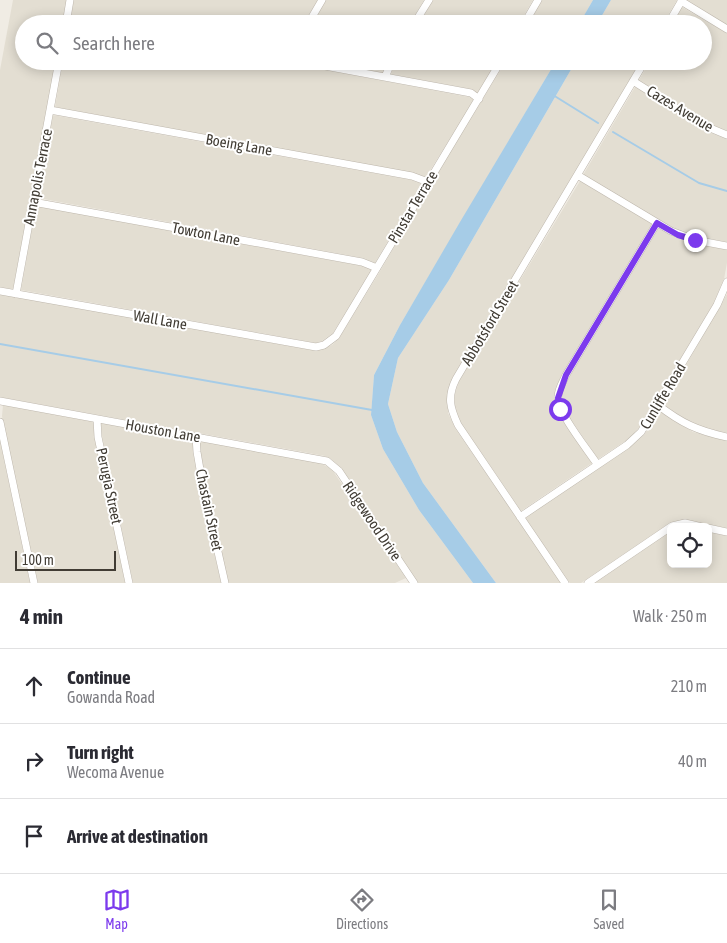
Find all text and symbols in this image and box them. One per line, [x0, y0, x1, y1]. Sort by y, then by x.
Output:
search box [15, 15, 712, 70]
icon: search [33, 29, 61, 57]
text: Search here [73, 32, 155, 54]
street label: Cazes Avenue [644, 82, 717, 135]
street label: Annapolis Terrace [20, 127, 55, 227]
street label: Boeing Lane [205, 130, 274, 159]
street label: Pinstar Terrace [384, 167, 441, 246]
street label: Towton Lane [171, 219, 242, 248]
route end [684, 229, 707, 252]
street label: Abbotsford Street [458, 277, 522, 368]
street label: Wall Lane [132, 306, 188, 333]
street label: Cunliffe Road [636, 360, 689, 432]
route start [549, 398, 572, 421]
street label: Houston Lane [124, 416, 202, 445]
street label: Perugia Street [93, 446, 126, 526]
street label: Chastain Street [193, 467, 226, 552]
street label: Ridgewood Drive [340, 478, 405, 564]
map controls [667, 523, 712, 568]
button: locate [667, 523, 712, 568]
scale bar [15, 548, 116, 571]
text: 100 m [22, 552, 54, 568]
text: 4 min [20, 604, 63, 628]
text: Walk · 250 m [633, 607, 707, 625]
text: Continue [67, 666, 131, 688]
icon: ahead [20, 672, 48, 700]
text: 210 m [671, 677, 707, 695]
text: Gowanda Road [67, 688, 155, 706]
text: Turn right [67, 741, 134, 763]
icon: right [20, 747, 48, 775]
text: 40 m [678, 752, 707, 770]
text: Wecoma Avenue [67, 763, 164, 781]
icon: arrive [20, 822, 48, 850]
text: Arrive at destination [67, 825, 208, 847]
tab: Map [103, 886, 131, 932]
tab: Directions [336, 886, 388, 932]
tab: Saved [593, 886, 624, 932]

